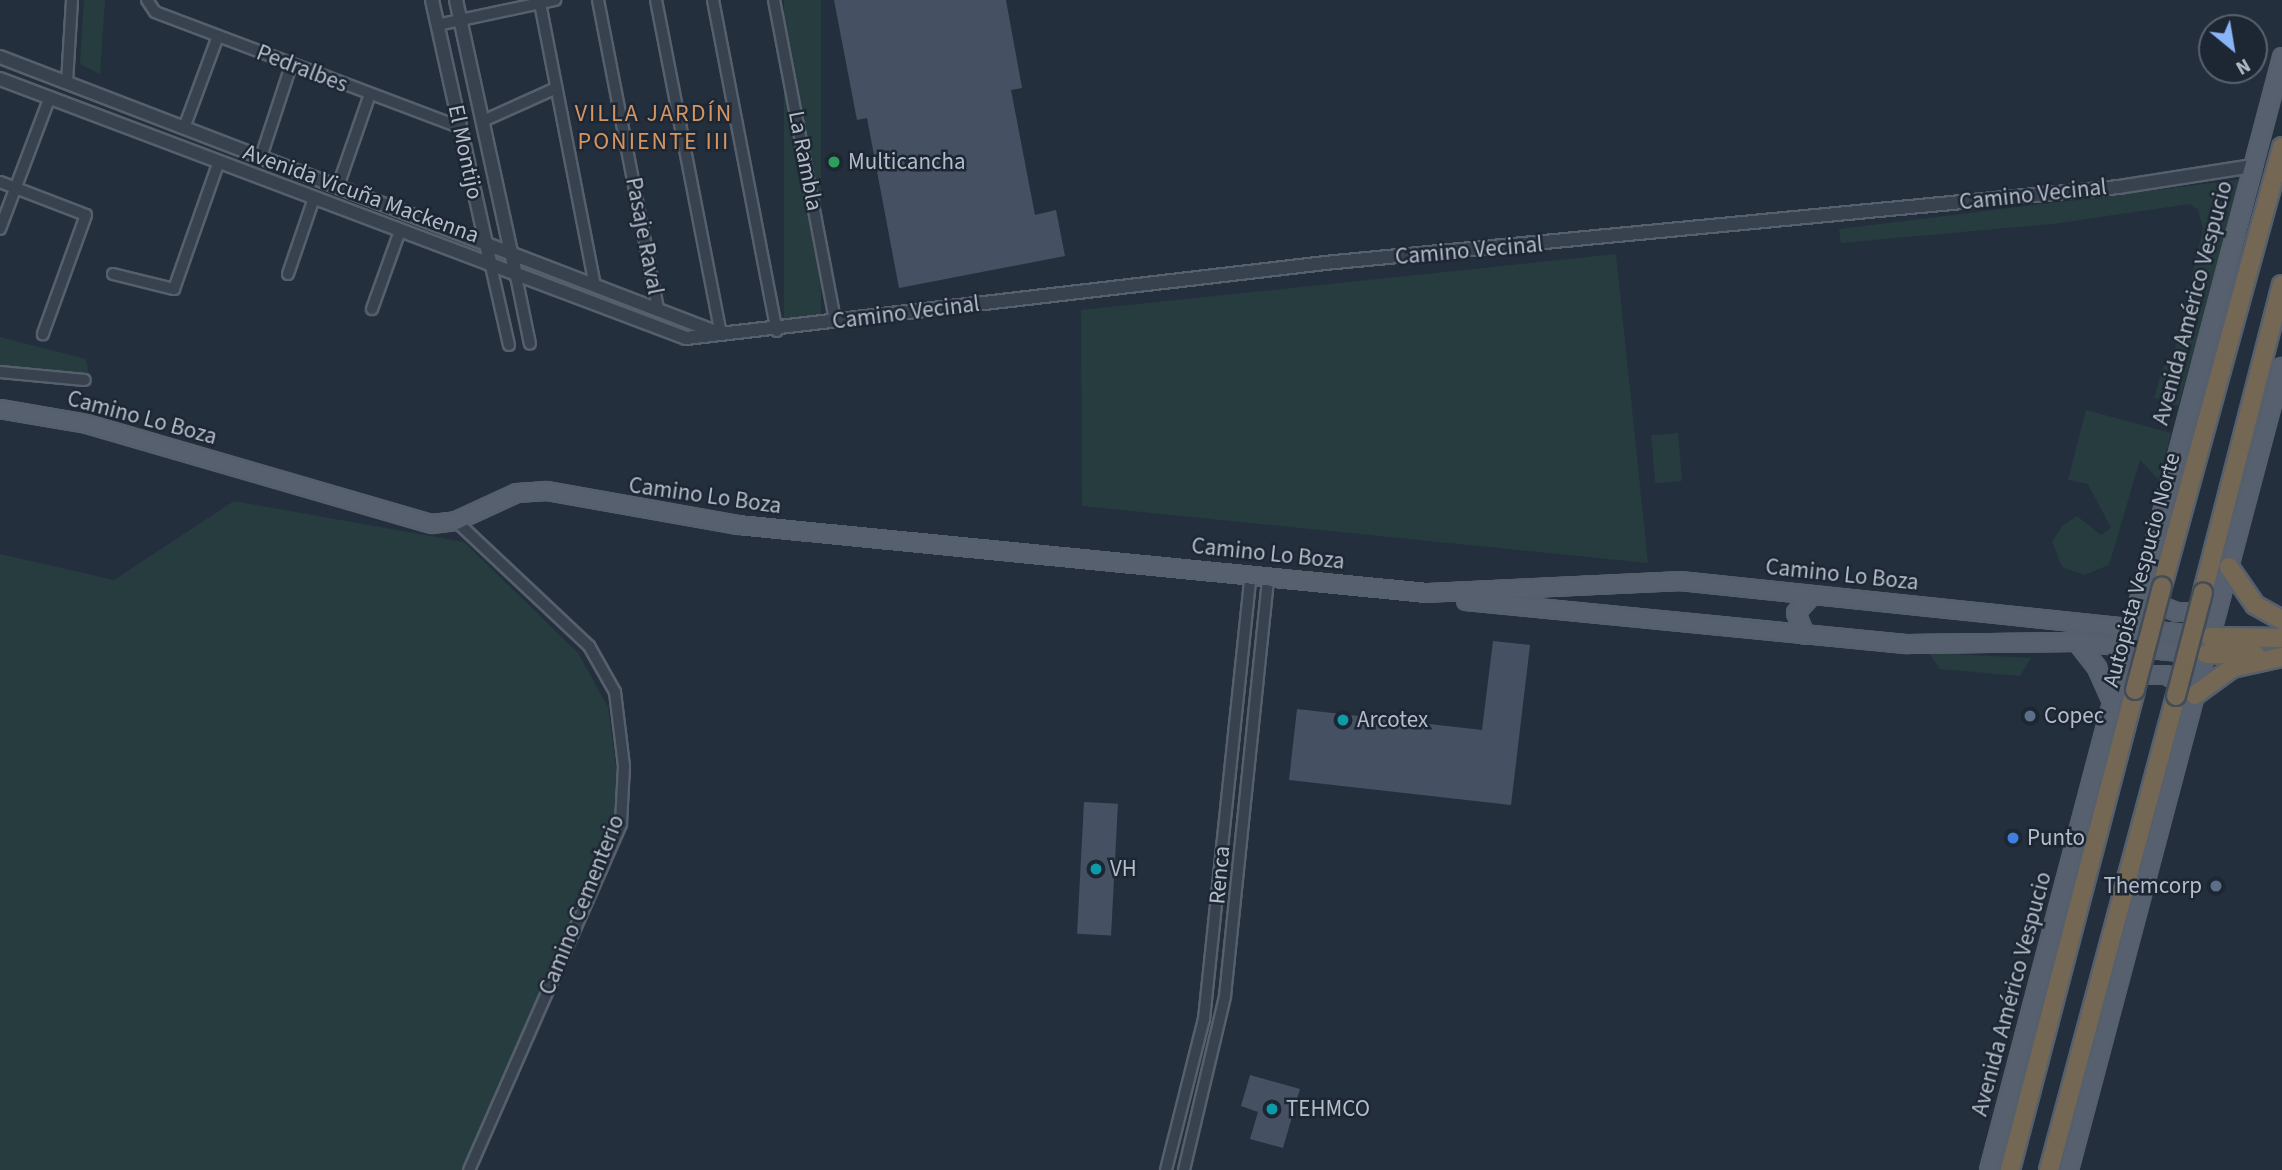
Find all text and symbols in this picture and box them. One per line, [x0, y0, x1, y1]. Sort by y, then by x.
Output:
north arrow [2198, 14, 2268, 84]
street label: Pedralbes [253, 39, 351, 99]
text: N [2231, 51, 2255, 81]
district label: VILLA JARDÍN PONIENTE III [576, 100, 732, 156]
street label: El Montijo [442, 102, 488, 202]
street label: La Rambla [782, 109, 828, 213]
street label: Avenida Vicuña Mackenna [239, 138, 483, 250]
place label: Multicancha [848, 148, 966, 176]
marker: Multicancha [826, 154, 842, 170]
street label: Camino Vecinal [1958, 174, 2108, 216]
street label: Pasaje Raval [619, 175, 669, 297]
street label: Avenida Américo Vespucio [2147, 178, 2239, 428]
street label: Camino Vecinal [1394, 231, 1544, 271]
street label: Camino Vecinal [831, 290, 981, 336]
street label: Camino Lo Boza [64, 385, 220, 451]
street label: Autopista Vespucio Norte [2097, 450, 2187, 690]
street label: Camino Lo Boza [627, 472, 783, 520]
street label: Camino Lo Boza [1190, 532, 1346, 576]
street label: Camino Lo Boza [1764, 553, 1920, 597]
place label: Copec [2044, 702, 2104, 730]
place label: Arcotex [1357, 706, 1428, 734]
marker: Copec [2022, 708, 2038, 724]
marker: Arcotex [1335, 712, 1351, 728]
street label: Camino Cementerio [533, 811, 631, 999]
place label: Punto [2027, 824, 2085, 852]
marker: Punto [2005, 830, 2021, 846]
street label: Renca [1204, 845, 1236, 905]
place label: VH [1110, 855, 1137, 883]
marker: VH [1088, 861, 1104, 877]
street label: Avenida Américo Vespucio [1966, 869, 2058, 1119]
place label: Themcorp [2103, 872, 2202, 900]
marker: Themcorp [2208, 878, 2224, 894]
place label: TEHMCO [1286, 1095, 1370, 1123]
marker: TEHMCO [1264, 1101, 1280, 1117]

